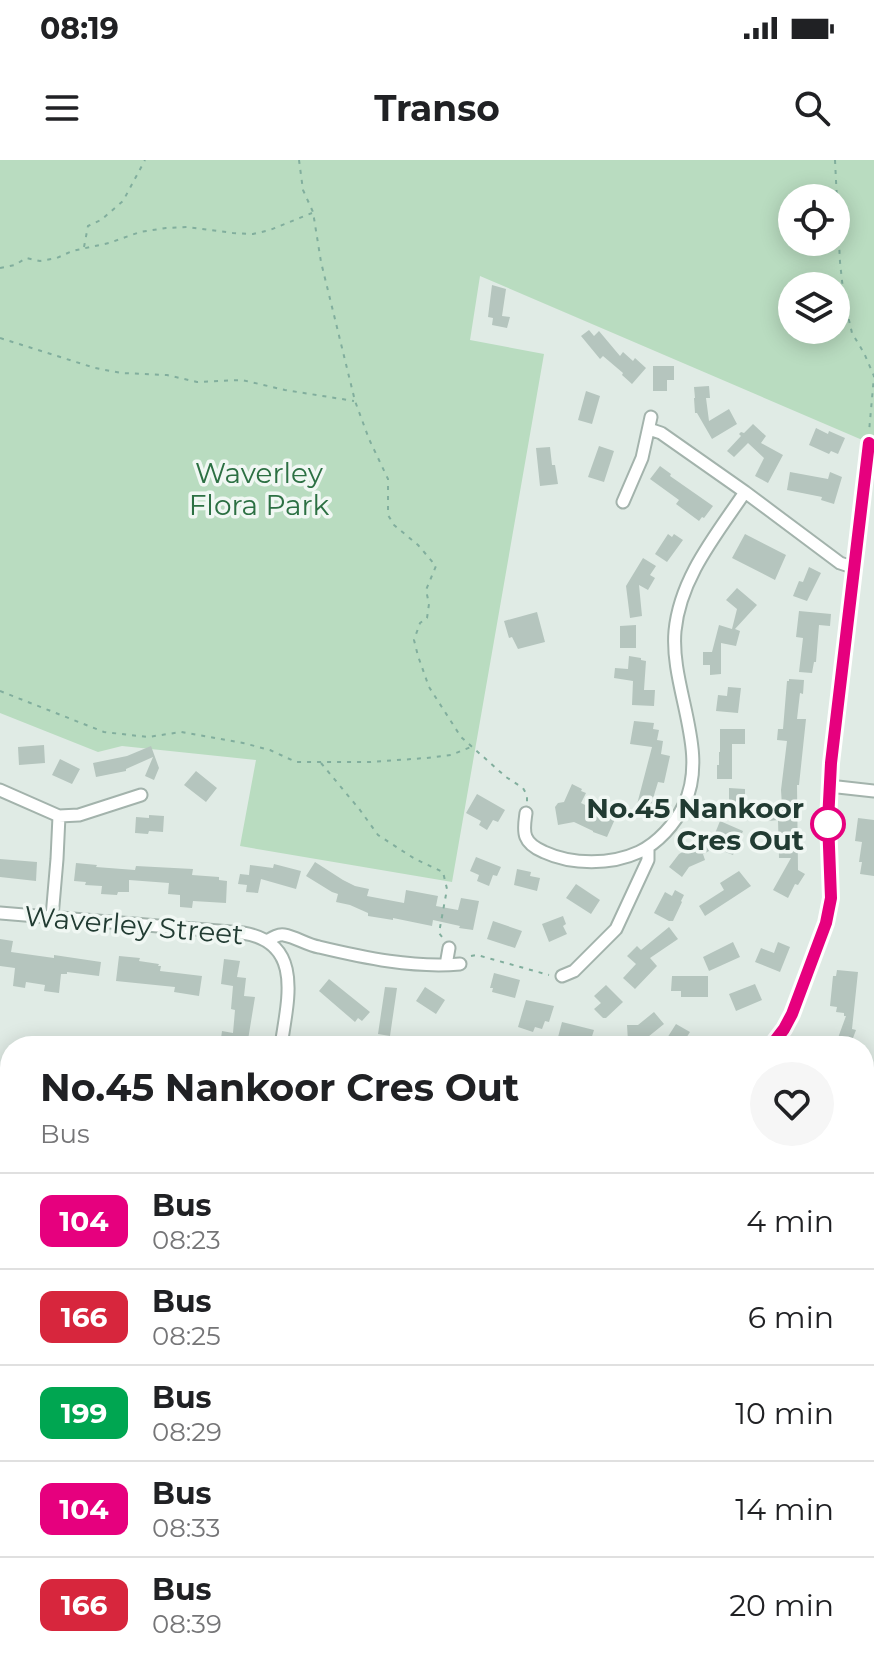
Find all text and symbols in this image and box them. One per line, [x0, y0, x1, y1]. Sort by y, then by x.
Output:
text: 08:19 [40, 10, 119, 47]
icon: menu [40, 86, 84, 130]
text: Transo [374, 86, 500, 130]
icon: search [790, 86, 834, 130]
map controls [778, 184, 850, 344]
button: locate [778, 184, 850, 256]
button: layers [778, 272, 850, 344]
park label: Waverley Flora Park [189, 456, 330, 522]
place label: No.45 Nankoor Cres Out [586, 791, 804, 857]
marker: No.45 Nankoor Cres Out [811, 807, 845, 841]
street label: Waverley Street [23, 898, 245, 952]
button: heart [750, 1062, 834, 1146]
text: No.45 Nankoor Cres Out [40, 1064, 519, 1111]
text: Bus [40, 1118, 90, 1150]
text: Bus [152, 1187, 212, 1224]
text: 4 min [746, 1203, 834, 1240]
text: 104 [59, 1204, 109, 1238]
text: 08:23 [152, 1224, 221, 1256]
text: Bus [152, 1283, 212, 1320]
text: 6 min [748, 1299, 834, 1336]
text: 166 [61, 1300, 107, 1334]
text: 08:25 [152, 1320, 221, 1352]
text: Bus [152, 1379, 212, 1416]
text: 10 min [735, 1395, 834, 1432]
text: 199 [61, 1396, 107, 1430]
text: 08:29 [152, 1416, 222, 1448]
text: Bus [152, 1475, 212, 1512]
text: 14 min [735, 1491, 834, 1528]
text: 104 [59, 1492, 109, 1526]
text: 08:33 [152, 1512, 221, 1544]
text: Bus [152, 1571, 212, 1608]
text: 20 min [729, 1587, 834, 1624]
text: 166 [61, 1588, 107, 1622]
text: 08:39 [152, 1608, 222, 1640]

